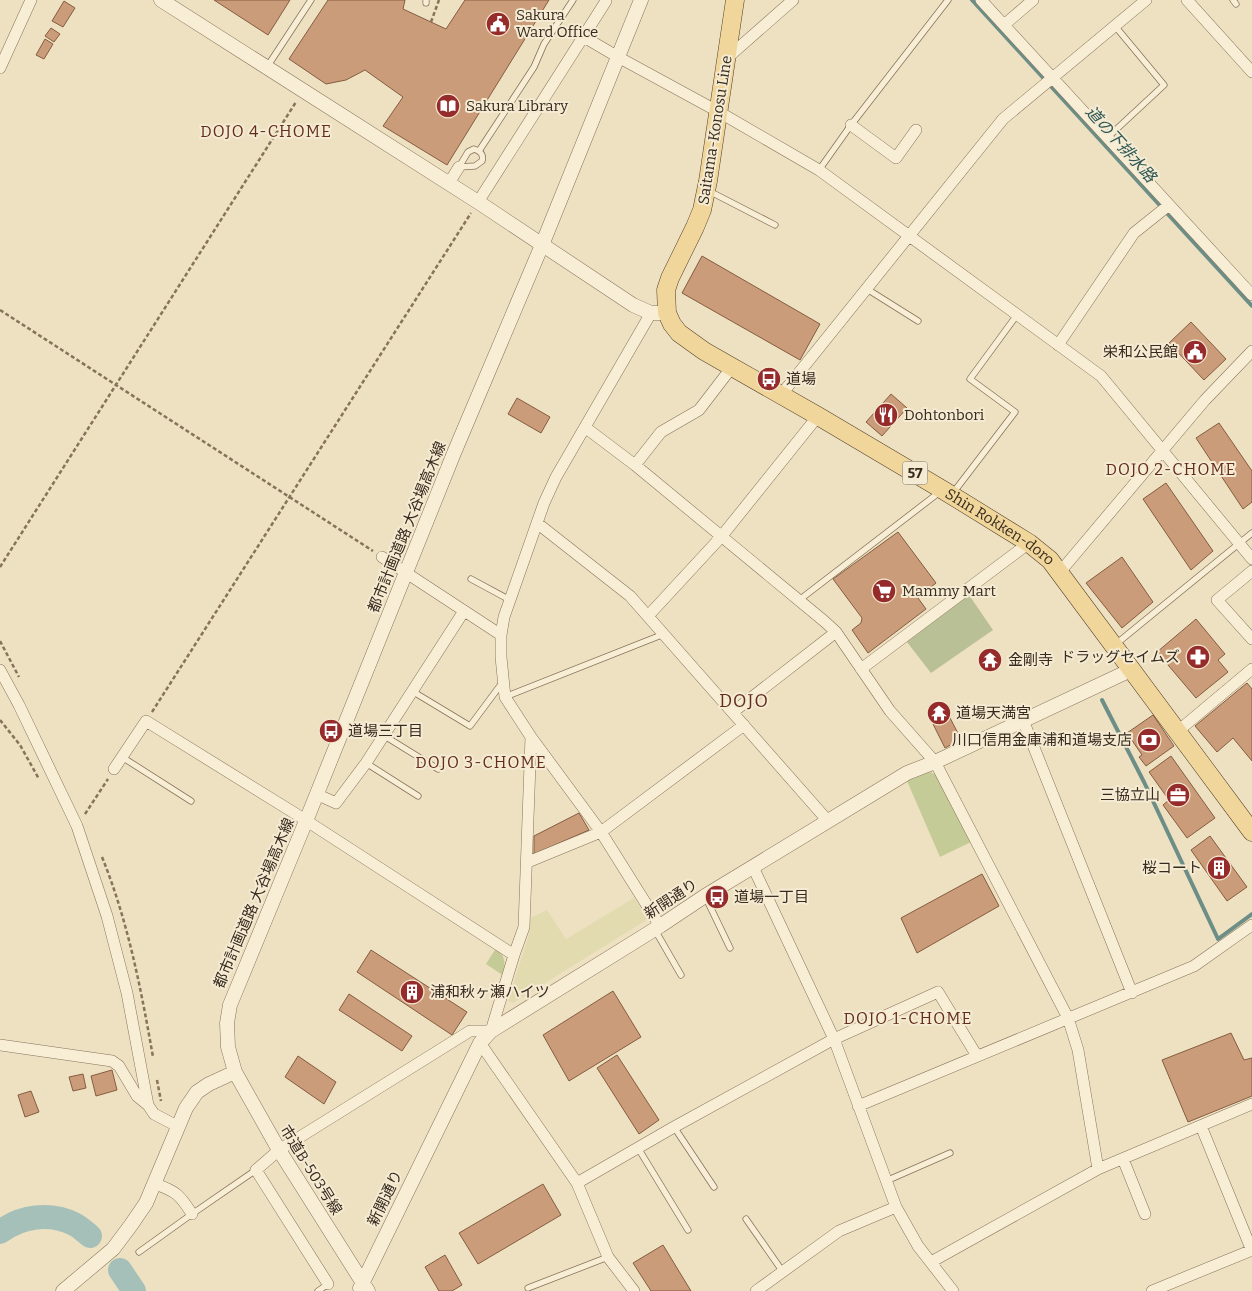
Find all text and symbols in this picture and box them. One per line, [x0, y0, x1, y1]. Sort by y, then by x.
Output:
place label: Sakura Ward Office [516, 6, 598, 41]
public building icon: Sakura Ward Office [485, 11, 511, 37]
street label: Saitama-Konosu Line [694, 54, 736, 206]
library icon: Sakura Library [435, 93, 461, 119]
place label: Sakura Library [466, 97, 568, 115]
water label: 道の下排水路 [1082, 102, 1162, 188]
district label: DOJO 4-CHOME [200, 122, 332, 141]
public building icon: 栄和公民館 [1182, 339, 1208, 365]
place label: 栄和公民館 [1103, 343, 1178, 361]
bus stop icon: 道場 [756, 366, 782, 392]
place label: 道場 [786, 370, 816, 388]
restaurant icon: Dohtonbori [873, 402, 899, 428]
place label: Dohtonbori [904, 406, 985, 424]
street label: 都市計画道路 大谷場高木線 [364, 439, 450, 615]
district label: DOJO 2-CHOME [1105, 460, 1237, 479]
road number: 57 [902, 462, 928, 484]
street label: Shin Rokken-doro [942, 485, 1058, 569]
supermarket icon: Mammy Mart [871, 578, 897, 604]
place label: Mammy Mart [902, 582, 996, 600]
pharmacy icon: ドラッグセイムズ [1185, 644, 1211, 670]
temple icon: 金剛寺 [977, 647, 1003, 673]
place label: ドラッグセイムズ [1060, 648, 1180, 666]
place label: 金剛寺 [1008, 651, 1053, 669]
district label: DOJO [719, 690, 769, 712]
temple icon: 道場天満宮 [926, 700, 952, 726]
place label: 道場天満宮 [956, 704, 1031, 722]
bus stop icon: 道場三丁目 [318, 718, 344, 744]
place label: 道場三丁目 [348, 722, 423, 740]
bank icon: 川口信用金庫浦和道場支店 [1136, 727, 1162, 753]
place label: 川口信用金庫浦和道場支店 [952, 731, 1132, 749]
district label: DOJO 3-CHOME [415, 753, 547, 772]
office icon: 三協立山 [1165, 782, 1191, 808]
place label: 三協立山 [1100, 786, 1160, 804]
street label: 都市計画道路 大谷場高木線 [210, 815, 298, 991]
building icon: 桜コート [1206, 855, 1232, 881]
place label: 桜コート [1142, 859, 1202, 877]
street label: 新開通り [641, 875, 701, 923]
bus stop icon: 道場一丁目 [704, 884, 730, 910]
place label: 道場一丁目 [734, 888, 809, 906]
building icon: 浦和秋ヶ瀬ハイツ [399, 979, 425, 1005]
place label: 浦和秋ヶ瀬ハイツ [430, 983, 550, 1001]
district label: DOJO 1-CHOME [844, 1009, 972, 1028]
street label: 市道B-503号線 [276, 1122, 346, 1218]
street label: 新開通り [364, 1167, 406, 1229]

